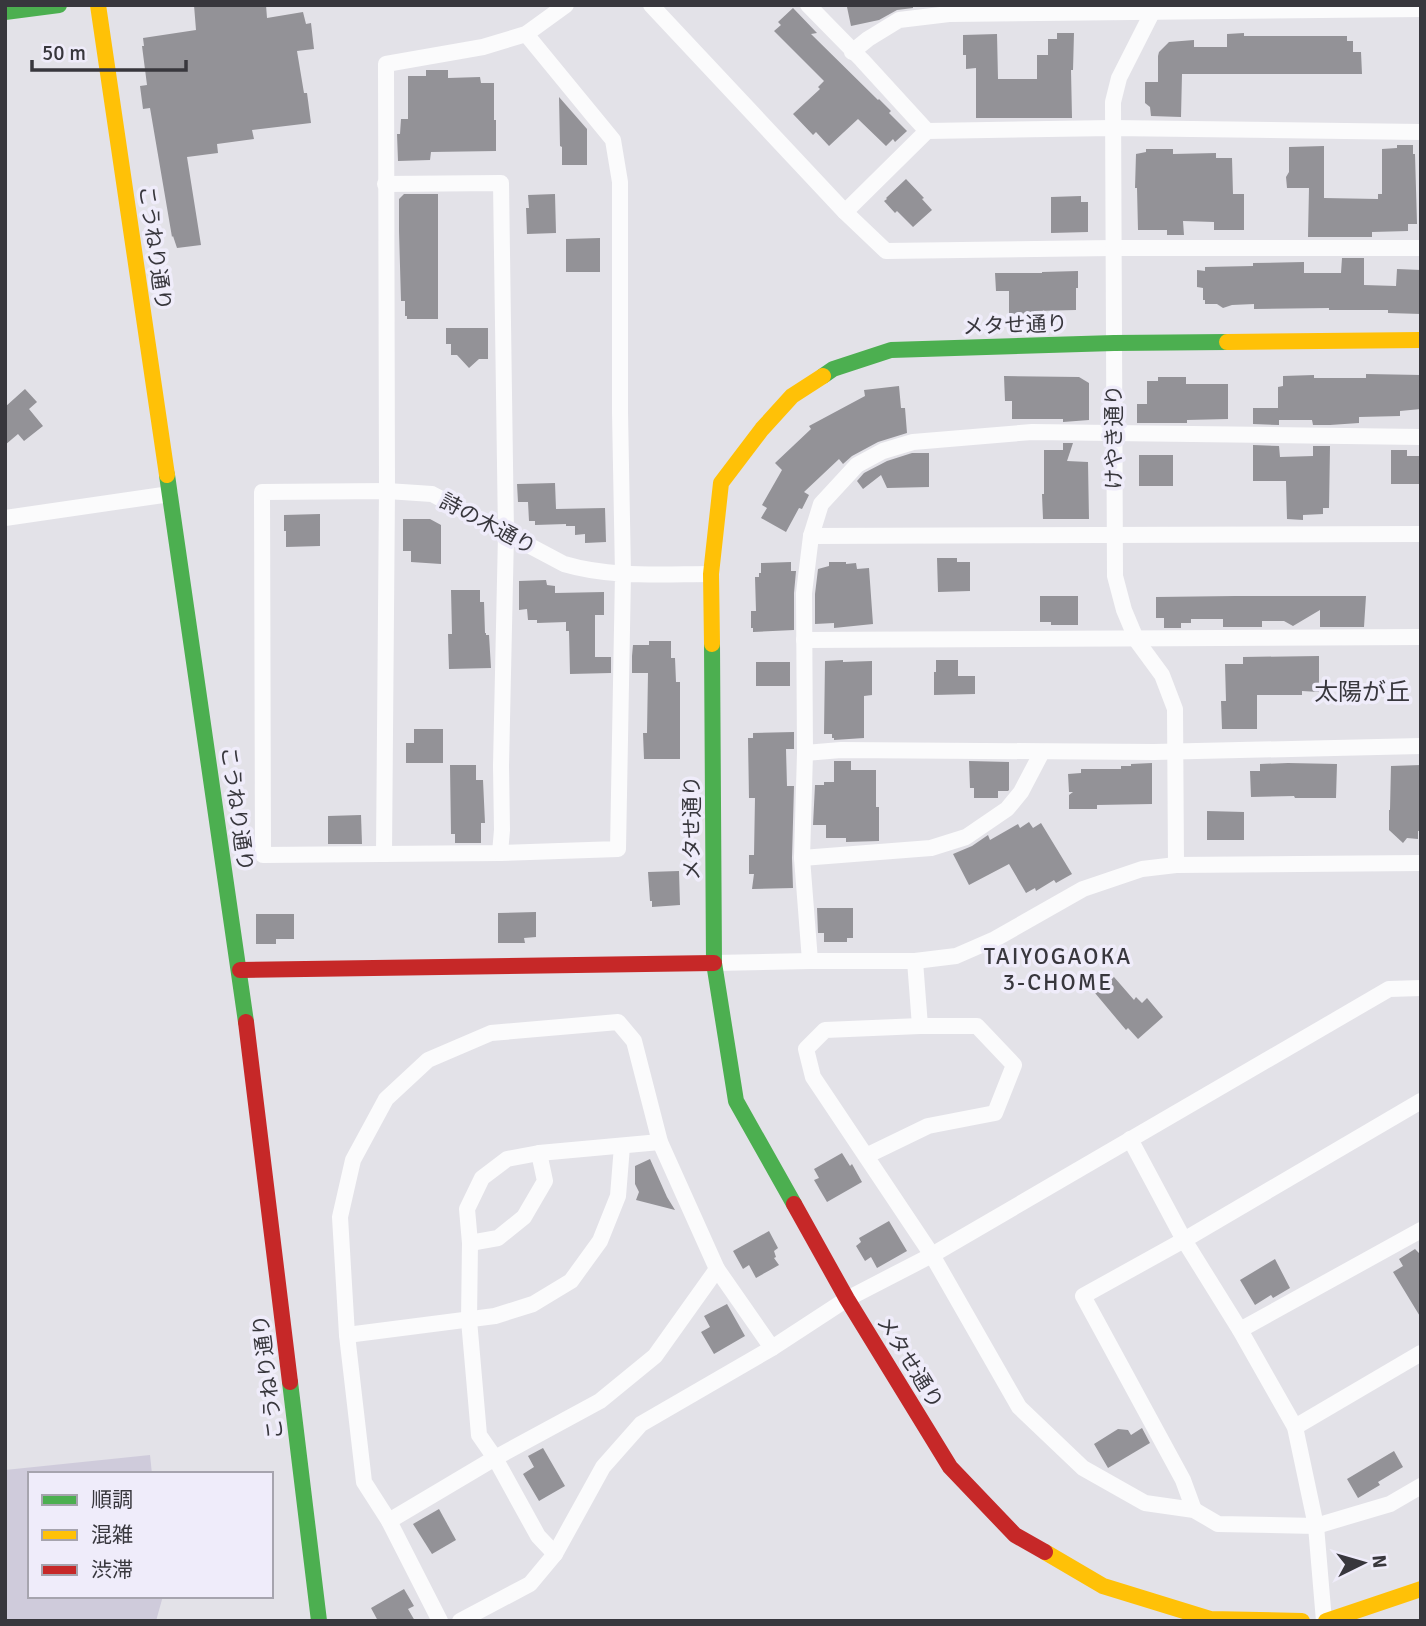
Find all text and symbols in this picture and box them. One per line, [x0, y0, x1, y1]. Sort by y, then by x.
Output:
scale bar [32, 28, 186, 72]
text: 50 m [42, 40, 86, 66]
street label: こうねり通り [133, 184, 177, 312]
street label: メタせ通り [962, 310, 1068, 340]
street label: けやき通り [1101, 385, 1127, 490]
street label: 詩の木通り [436, 488, 540, 560]
district label: 太陽が丘 [1314, 677, 1410, 707]
street label: こうねり通り [215, 745, 259, 873]
street label: メタせ通り [679, 776, 705, 881]
district label: TAIYOGAOKA 3-CHOME [984, 942, 1132, 997]
street label: メタせ通り [871, 1311, 949, 1413]
street label: こうねり通り [247, 1313, 289, 1441]
legend [28, 1472, 273, 1598]
text: 順調 [91, 1487, 133, 1513]
text: 混雑 [91, 1522, 133, 1548]
north arrow [1328, 1528, 1398, 1598]
text: N [1366, 1554, 1391, 1569]
text: 渋滞 [91, 1557, 133, 1583]

